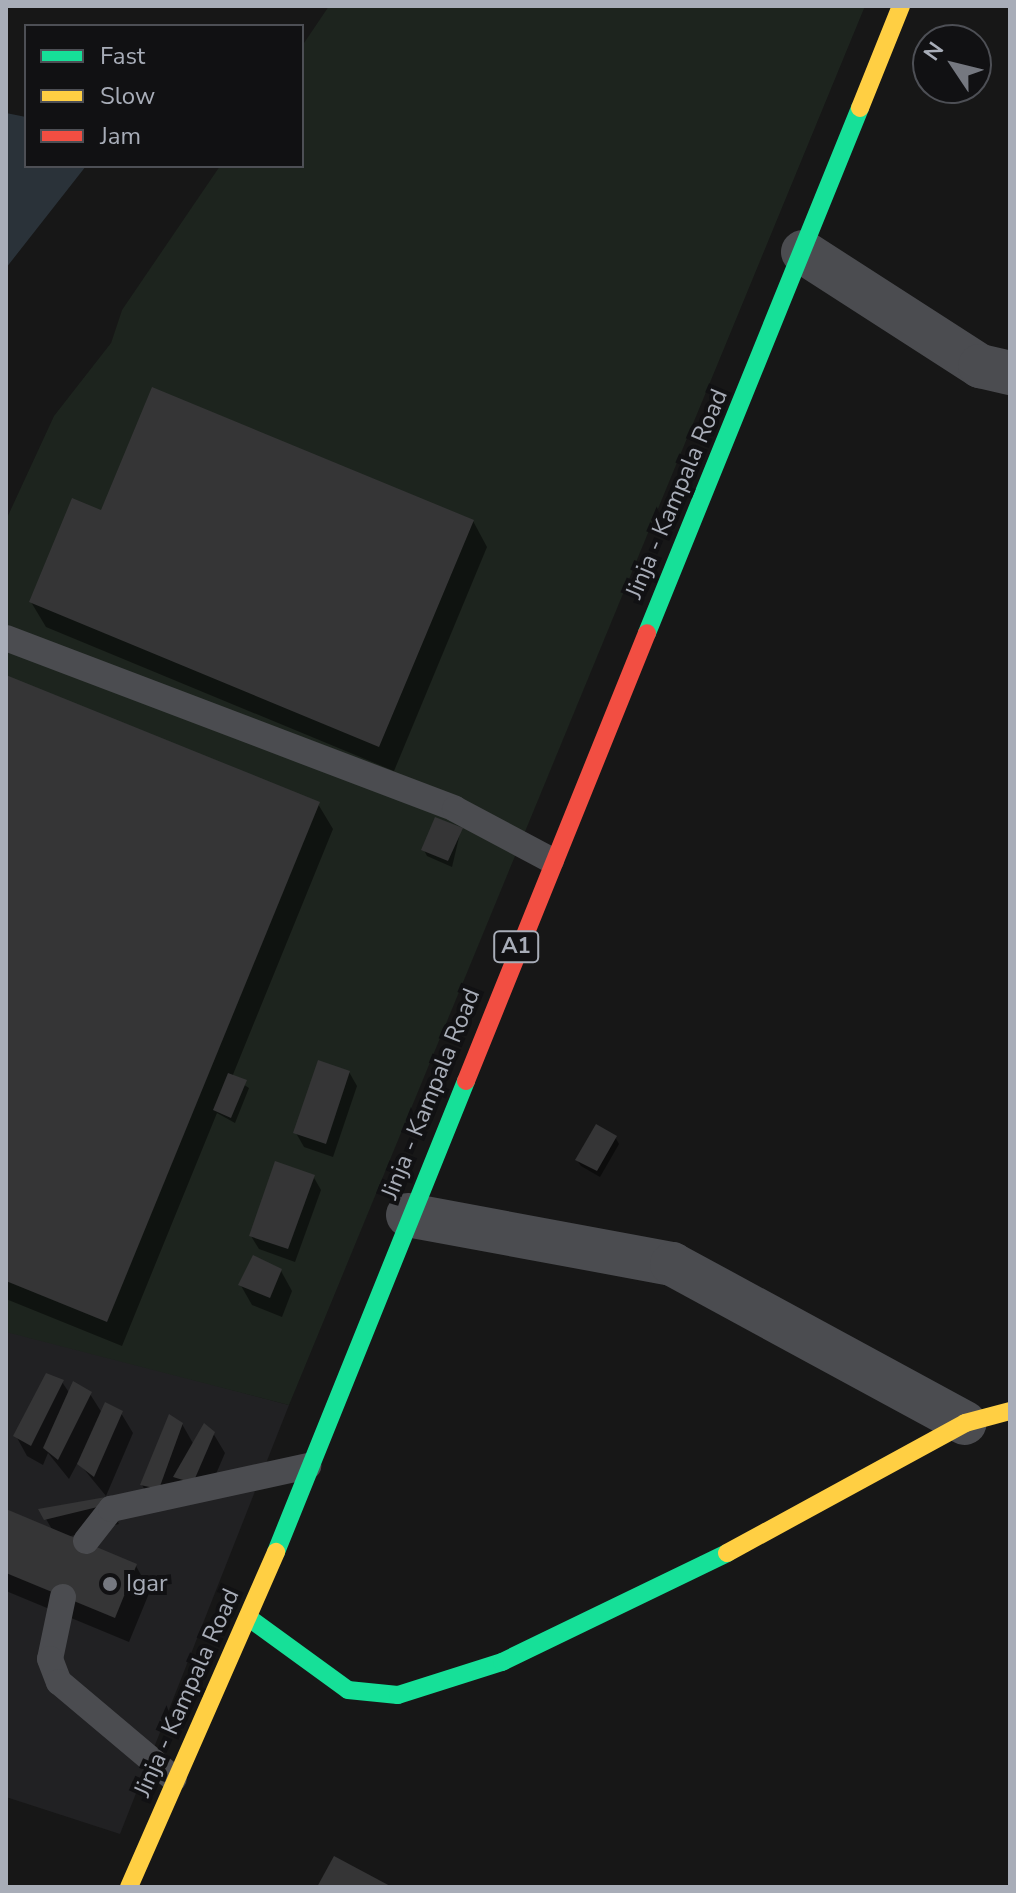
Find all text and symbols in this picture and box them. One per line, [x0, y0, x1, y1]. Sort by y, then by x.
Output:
legend [24, 24, 304, 168]
north arrow [912, 24, 992, 104]
text: N [917, 36, 951, 67]
text: Fast [100, 40, 145, 72]
text: Slow [100, 80, 155, 112]
text: Jam [100, 120, 141, 152]
street label: Jinja - Kampala Road [620, 385, 734, 603]
road number: A1 [492, 929, 540, 965]
street label: Jinja - Kampala Road [376, 984, 486, 1204]
place label: Igar [126, 1570, 168, 1598]
marker: Igar [101, 1575, 119, 1593]
street label: Jinja - Kampala Road [128, 1585, 246, 1801]

